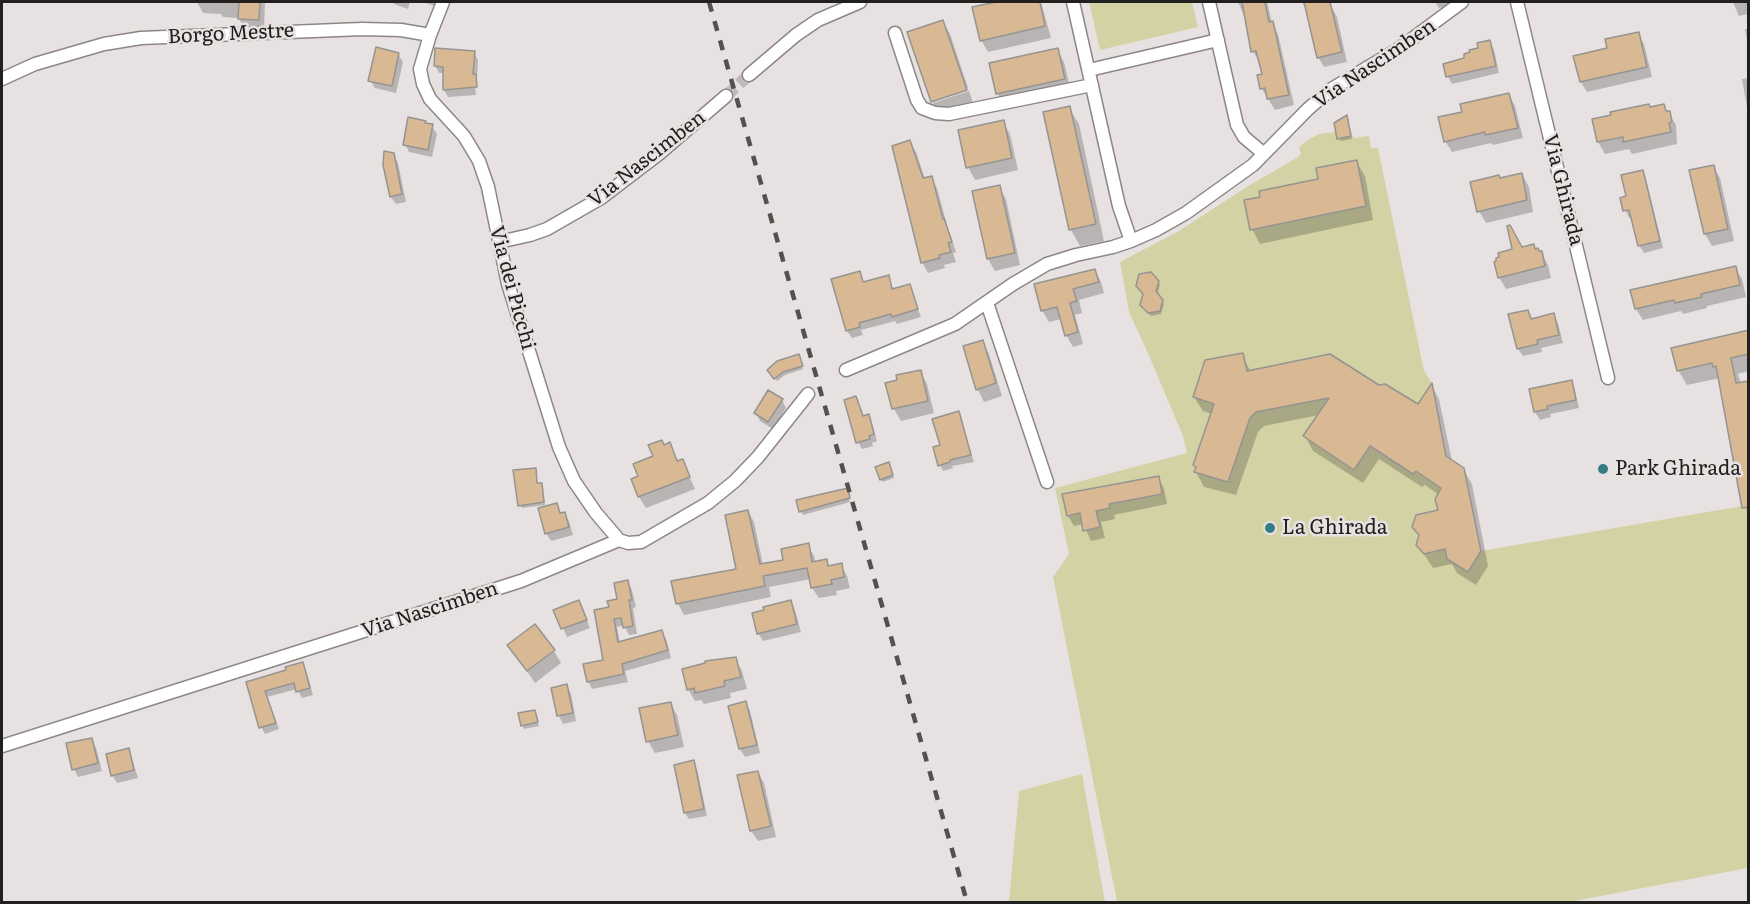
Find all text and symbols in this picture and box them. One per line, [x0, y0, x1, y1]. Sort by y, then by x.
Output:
street label: Via Nascimben [1309, 14, 1441, 114]
street label: Borgo Mestre [167, 19, 295, 49]
street label: Via Nascimben [584, 106, 710, 212]
street label: Via Ghirada [1538, 132, 1588, 248]
street label: Via dei Picchi [484, 223, 540, 353]
place label: Park Ghirada [1615, 457, 1741, 481]
marker: Park Ghirada [1596, 462, 1610, 476]
place label: La Ghirada [1282, 516, 1388, 540]
marker: La Ghirada [1263, 521, 1277, 535]
street label: Via Nascimben [359, 577, 501, 643]

